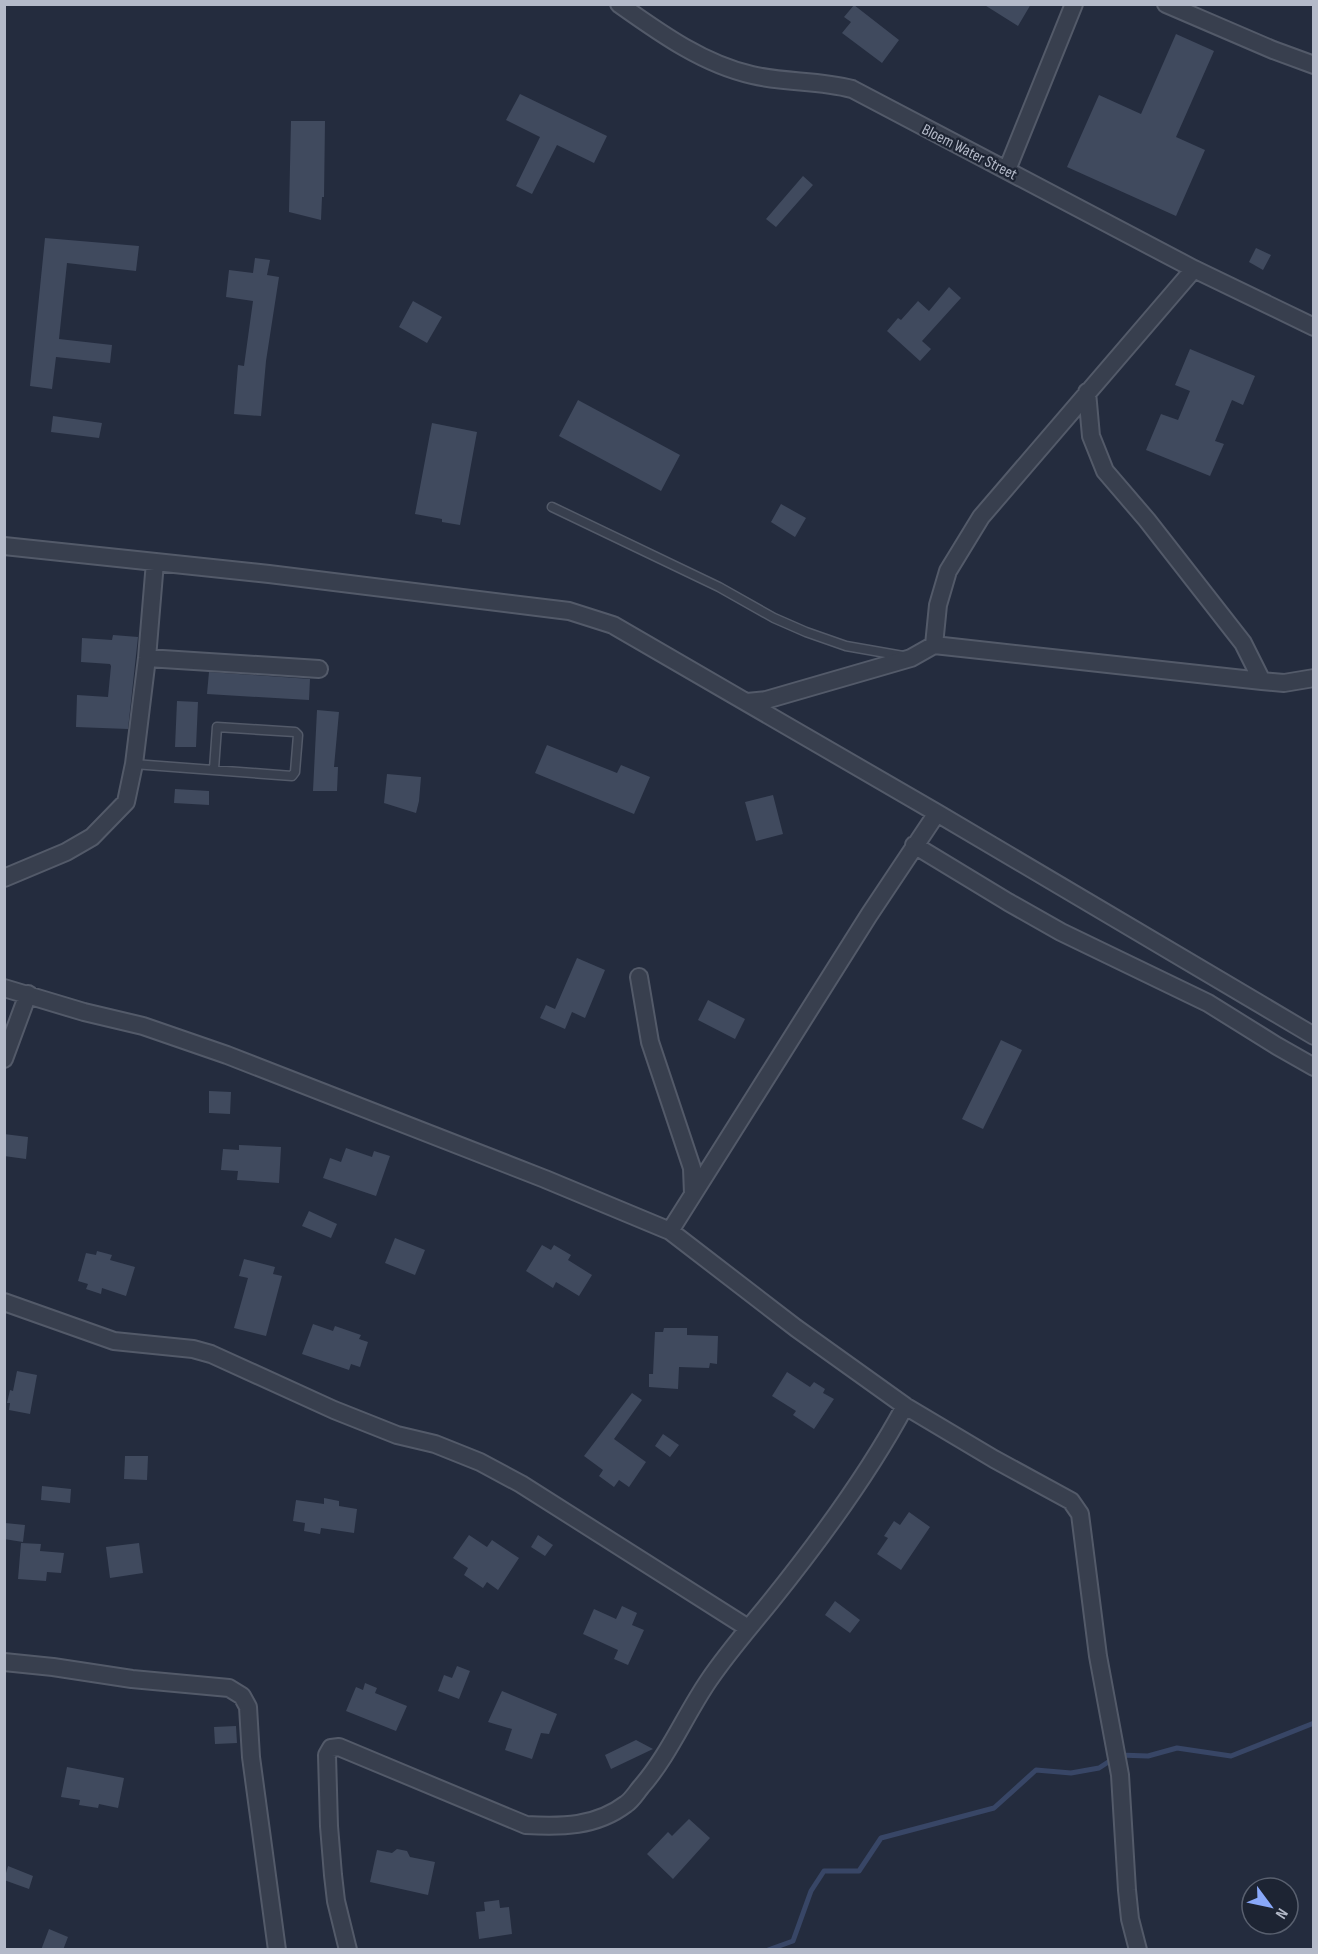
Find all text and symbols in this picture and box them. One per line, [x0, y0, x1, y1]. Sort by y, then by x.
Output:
street label: Bloem Water Street [919, 120, 1020, 185]
north arrow [1240, 1876, 1300, 1936]
text: N [1271, 1905, 1292, 1922]

